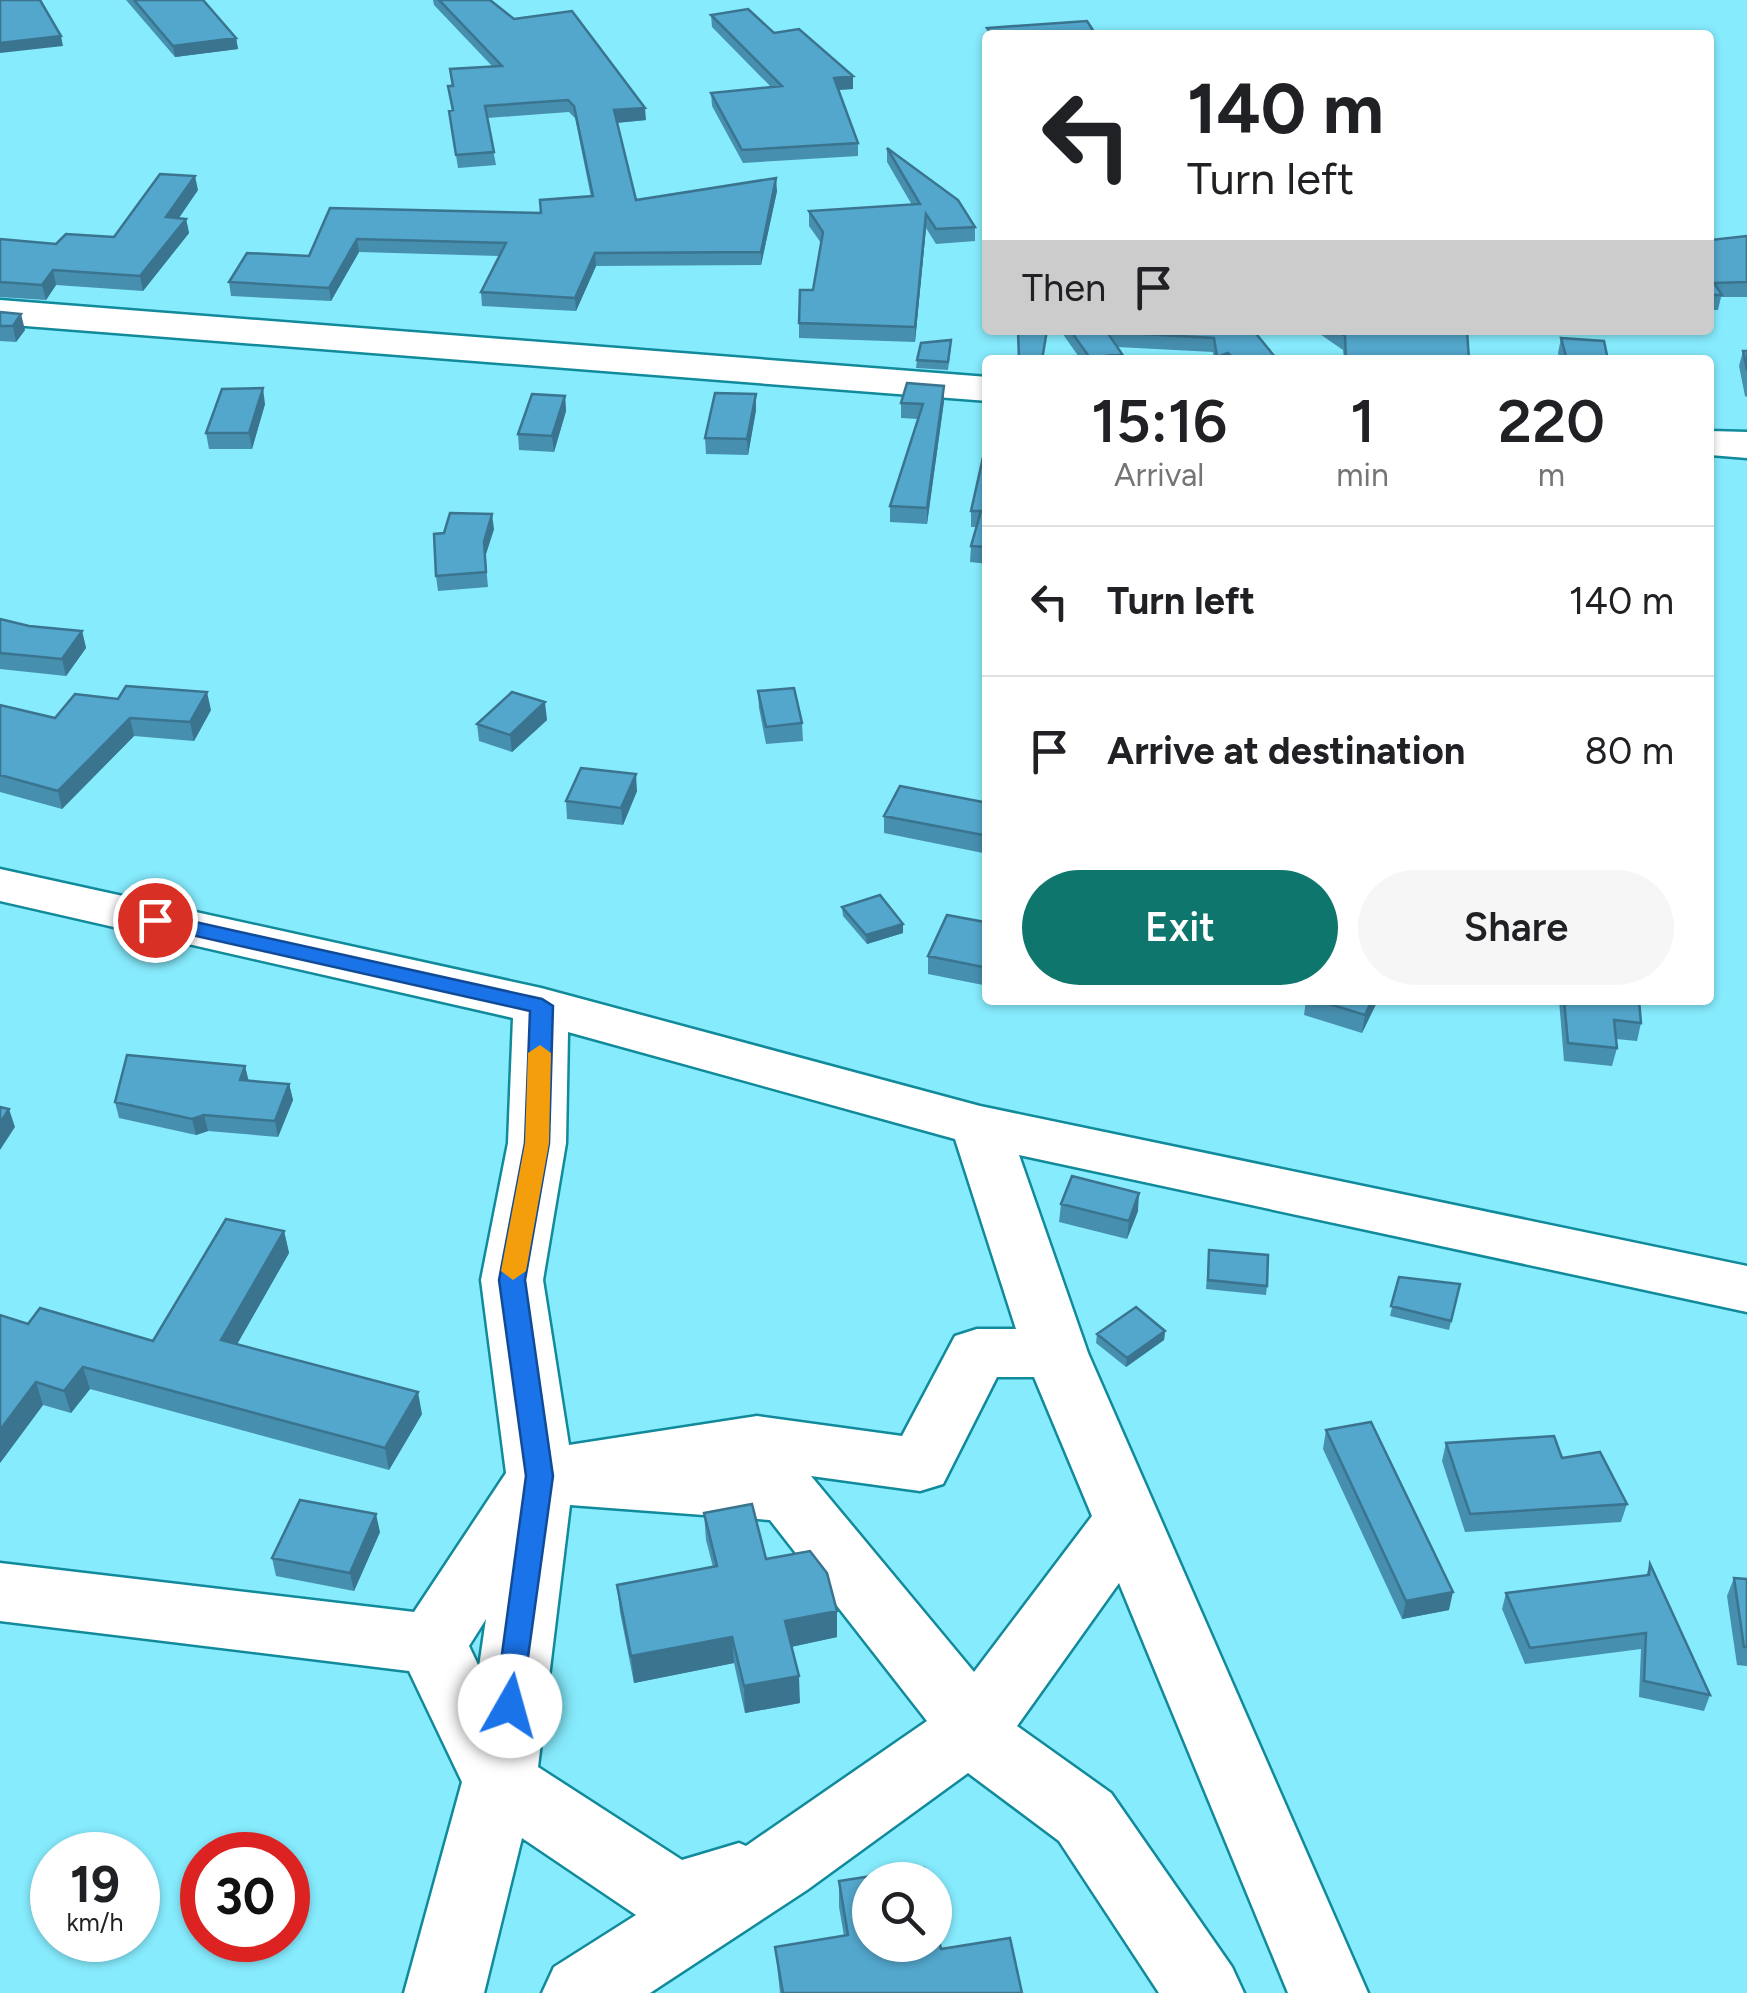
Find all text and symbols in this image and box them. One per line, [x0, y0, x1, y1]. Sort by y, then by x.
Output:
text: 140 m [1187, 66, 1384, 151]
icon: left [1022, 70, 1152, 200]
text: Turn left [1187, 151, 1354, 205]
icon: arrive [1126, 260, 1181, 315]
text: Then [1022, 265, 1106, 311]
text: 15:16 [1091, 385, 1227, 457]
text: 1 [1350, 385, 1375, 457]
text: 220 [1498, 385, 1605, 457]
text: Arrival [1114, 456, 1204, 494]
text: min [1336, 456, 1389, 494]
text: m [1538, 456, 1565, 494]
icon: left [1022, 574, 1077, 629]
text: Turn left [1107, 578, 1255, 624]
text: 140 m [1569, 578, 1674, 624]
icon: arrive [1022, 724, 1077, 779]
text: Arrive at destination [1107, 728, 1465, 774]
text: 80 m [1585, 728, 1674, 774]
button: Exit [1022, 870, 1338, 985]
button: Share [1358, 870, 1674, 985]
pin [113, 878, 198, 963]
icon: arrive [128, 893, 183, 948]
position arrow [458, 1654, 562, 1758]
speed limit sign: 30 [180, 1832, 310, 1962]
text: 19 [70, 1854, 120, 1915]
map controls [852, 1862, 952, 1962]
button: search [852, 1862, 952, 1962]
text: km/h [66, 1907, 124, 1937]

